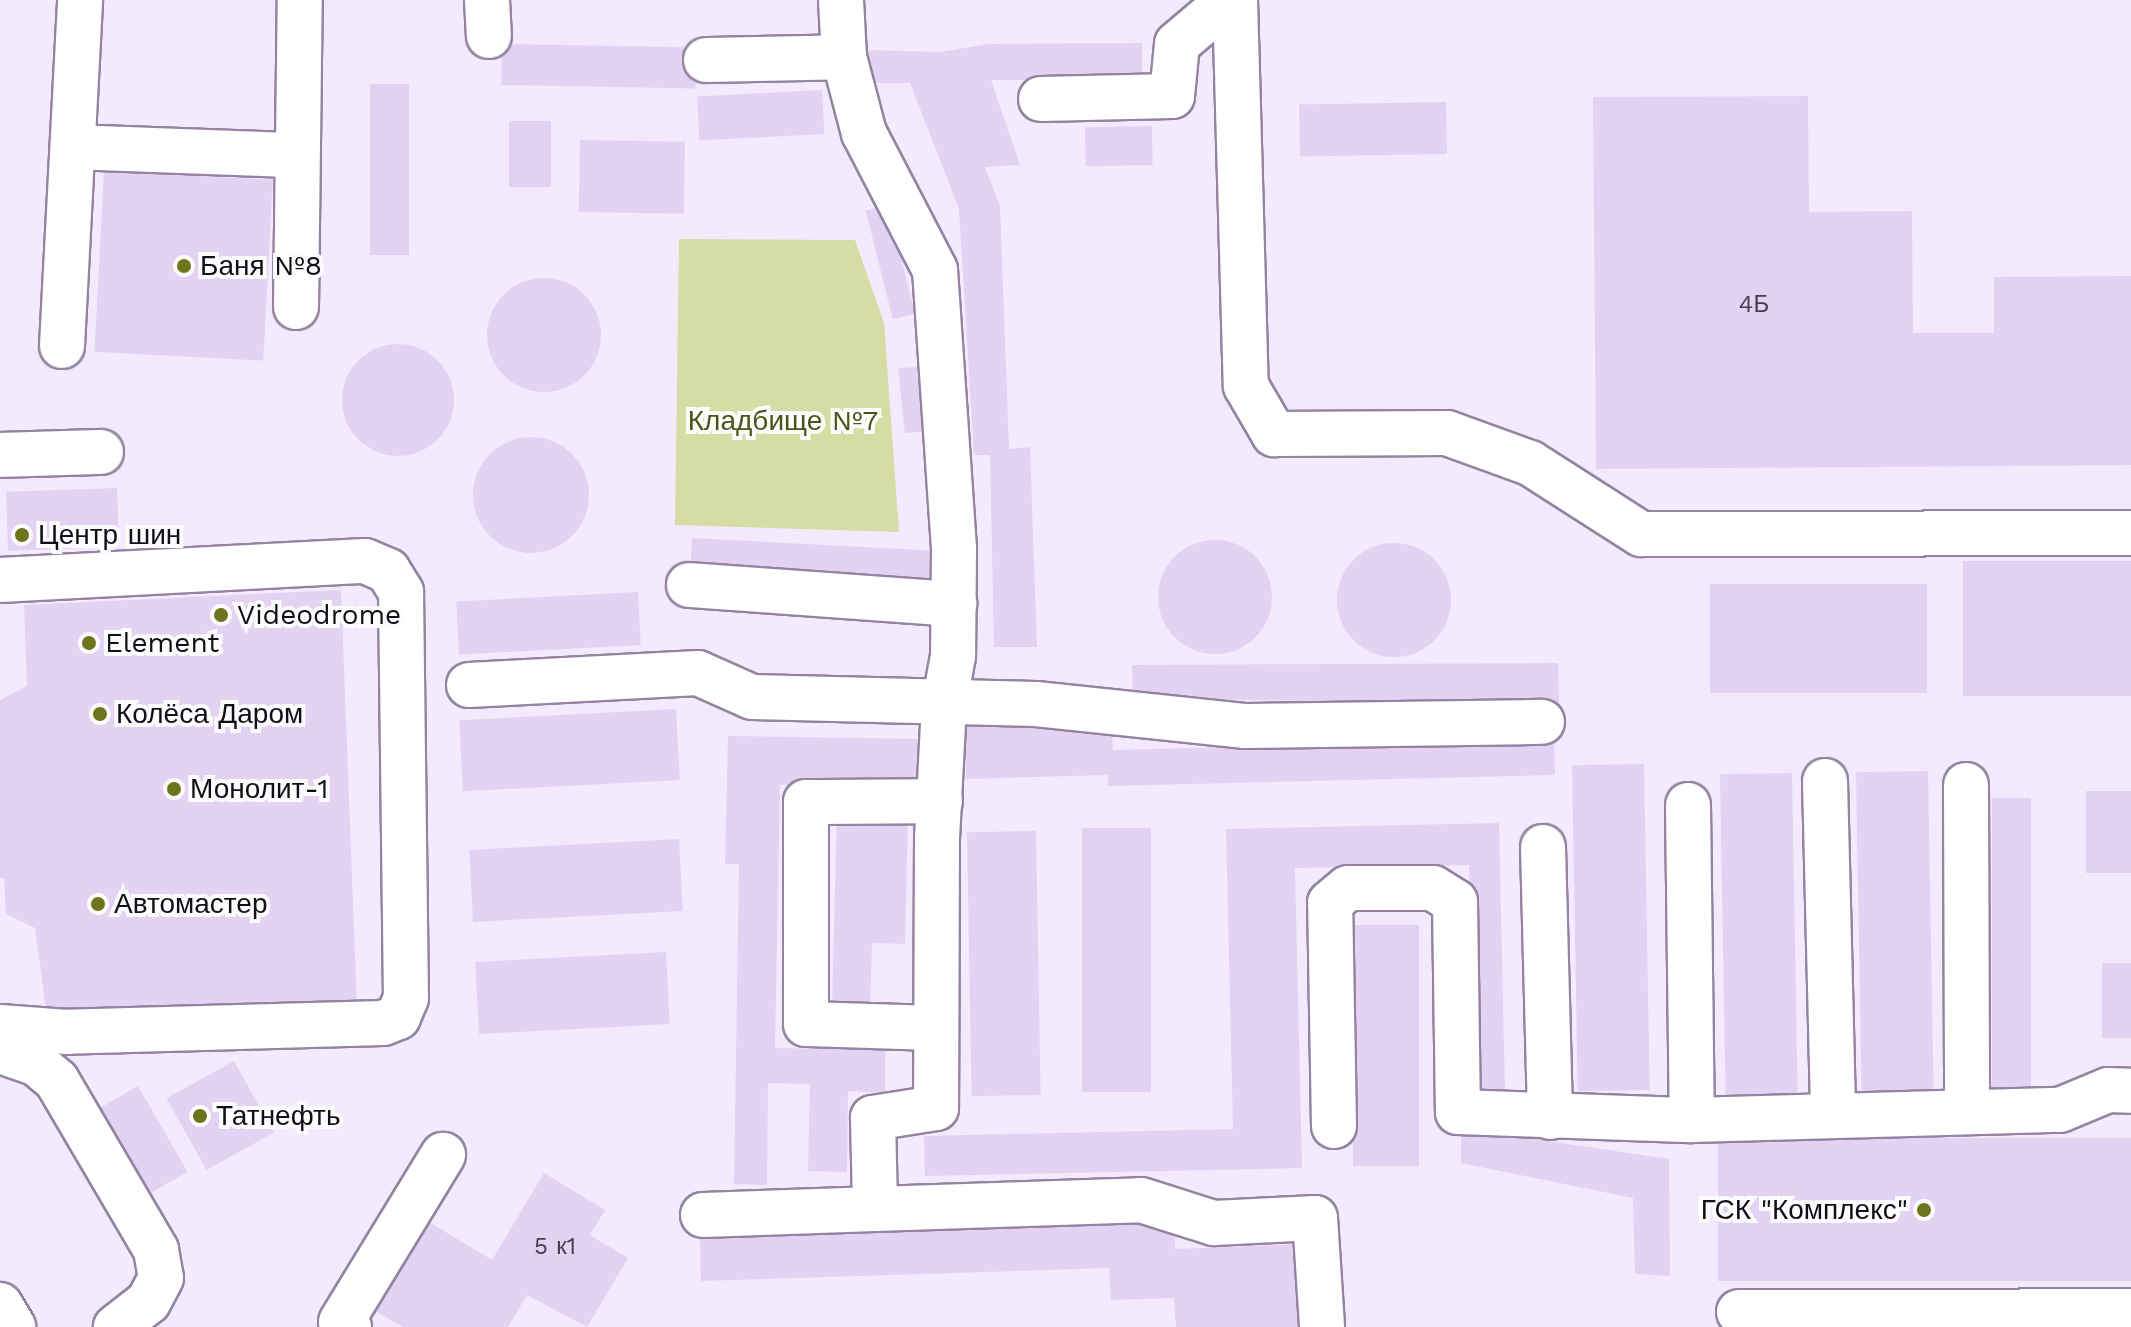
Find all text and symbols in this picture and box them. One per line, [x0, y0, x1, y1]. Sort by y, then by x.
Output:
place label: Баня №8 [200, 249, 322, 283]
marker: Баня №8 [175, 257, 193, 275]
house number: 4Б [1739, 291, 1769, 319]
park label: Кладбище №7 [688, 404, 878, 438]
place label: Центр шин [38, 518, 181, 552]
marker: Центр шин [13, 526, 31, 544]
place label: Videodrome [237, 598, 401, 632]
marker: Videodrome [212, 606, 230, 624]
place label: Element [105, 626, 219, 660]
marker: Element [80, 634, 98, 652]
place label: Колёса Даром [116, 697, 303, 731]
marker: Колёса Даром [91, 705, 109, 723]
place label: Монолит-1 [190, 772, 328, 806]
marker: Монолит-1 [165, 780, 183, 798]
place label: Автомастер [114, 887, 267, 921]
marker: Автомастер [89, 895, 107, 913]
place label: Татнефть [216, 1099, 340, 1133]
marker: Татнефть [191, 1107, 209, 1125]
place label: ГСК "Комплекс" [1701, 1193, 1908, 1227]
marker: ГСК "Комплекс" [1915, 1201, 1933, 1219]
house number: 5 к1 [534, 1233, 576, 1261]

